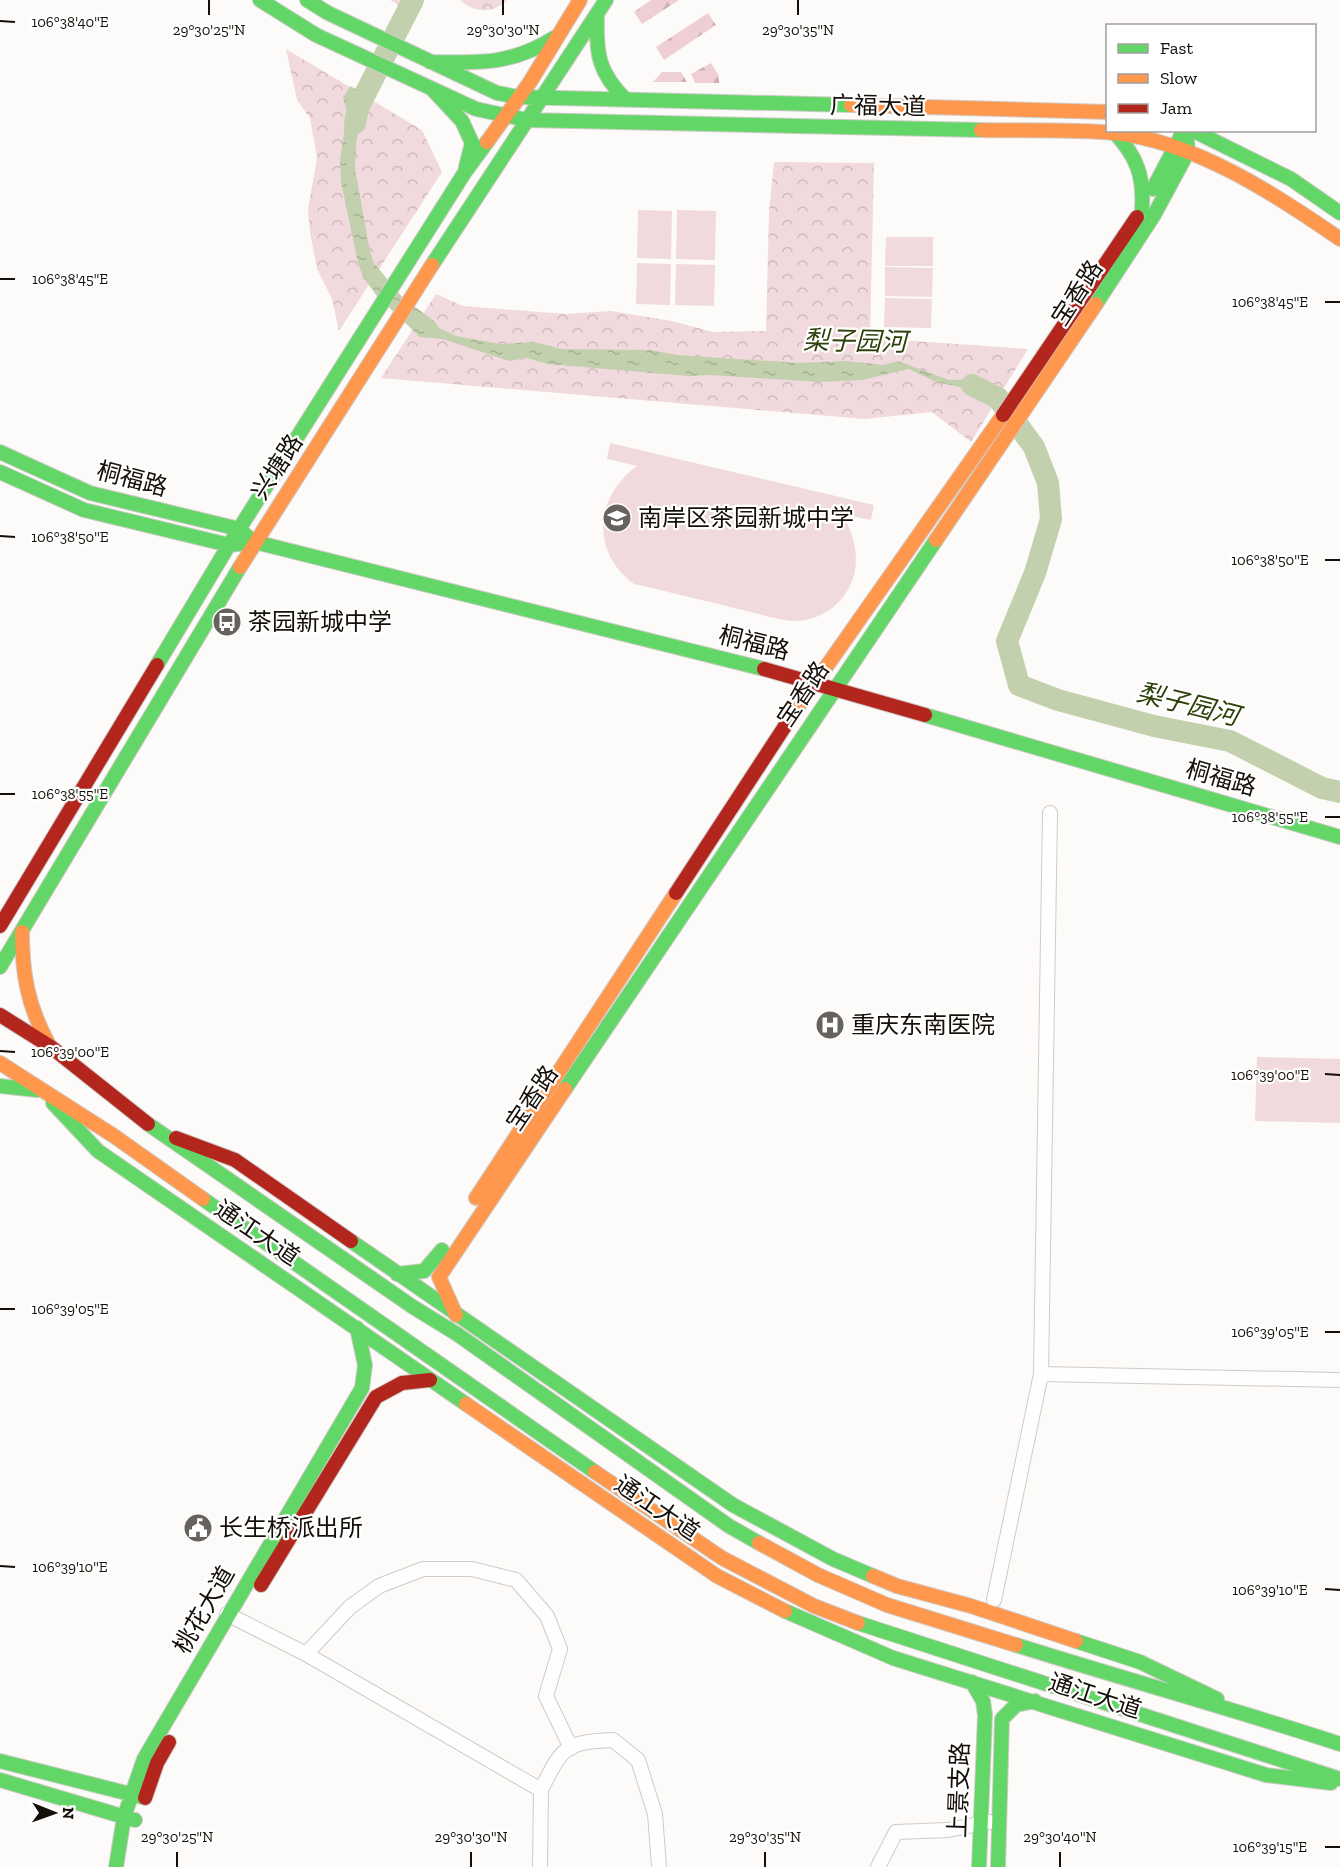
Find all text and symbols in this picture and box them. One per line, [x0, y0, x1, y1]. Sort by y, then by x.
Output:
text: 106°38'40"E [31, 13, 109, 31]
text: 29°30'25"N [173, 21, 245, 39]
text: 29°30'30"N [466, 21, 540, 39]
text: 29°30'35"N [762, 21, 834, 39]
legend [1106, 24, 1316, 132]
text: Fast [1160, 37, 1193, 59]
text: Slow [1160, 67, 1197, 89]
street label: 广福大道 [830, 90, 926, 121]
text: Jam [1160, 97, 1192, 119]
street label: 宝香路 [1045, 255, 1108, 331]
text: 106°38'45"E [32, 270, 108, 288]
text: 106°38'45"E [1232, 293, 1308, 311]
water label: 梨子园河 [803, 324, 912, 358]
street label: 兴塘路 [245, 429, 308, 505]
street label: 桐福路 [94, 455, 171, 502]
school or university icon: 南岸区茶园新城中学 [601, 502, 633, 534]
place label: 南岸区茶园新城中学 [638, 503, 854, 532]
text: 106°38'50"E [31, 528, 109, 546]
text: 106°38'50"E [1231, 551, 1309, 569]
bus stop icon: 茶园新城中学 [211, 606, 243, 638]
place label: 茶园新城中学 [248, 607, 392, 636]
street label: 桐福路 [716, 620, 793, 665]
street label: 宝香路 [770, 656, 835, 732]
water label: 梨子园河 [1134, 676, 1247, 733]
street label: 桐福路 [1183, 754, 1260, 801]
text: 106°38'55"E [32, 785, 108, 803]
text: 106°38'55"E [1232, 808, 1308, 826]
hospital icon: 重庆东南医院 [814, 1009, 846, 1041]
place label: 重庆东南医院 [851, 1010, 995, 1039]
text: 106°39'00"E [31, 1043, 109, 1061]
street label: 宝香路 [499, 1060, 564, 1136]
text: 106°39'00"E [1231, 1066, 1309, 1084]
street label: 通江大道 [209, 1194, 305, 1271]
text: 106°39'05"E [31, 1300, 109, 1318]
text: 106°39'05"E [1231, 1323, 1309, 1341]
street label: 通江大道 [609, 1469, 705, 1546]
public building icon: 长生桥派出所 [182, 1512, 214, 1544]
place label: 长生桥派出所 [219, 1513, 363, 1542]
text: 106°39'10"E [32, 1558, 108, 1576]
street label: 桃花大道 [167, 1561, 240, 1659]
text: 106°39'10"E [1232, 1581, 1308, 1599]
street label: 通江大道 [1045, 1667, 1145, 1724]
street label: 上景支路 [942, 1742, 975, 1838]
north arrow [24, 1783, 84, 1843]
text: N [59, 1807, 78, 1820]
text: 29°30'25"N [141, 1828, 213, 1846]
text: 29°30'30"N [434, 1828, 508, 1846]
text: 29°30'35"N [729, 1828, 801, 1846]
text: 29°30'40"N [1023, 1828, 1097, 1846]
text: 106°39'15"E [1233, 1838, 1307, 1856]

